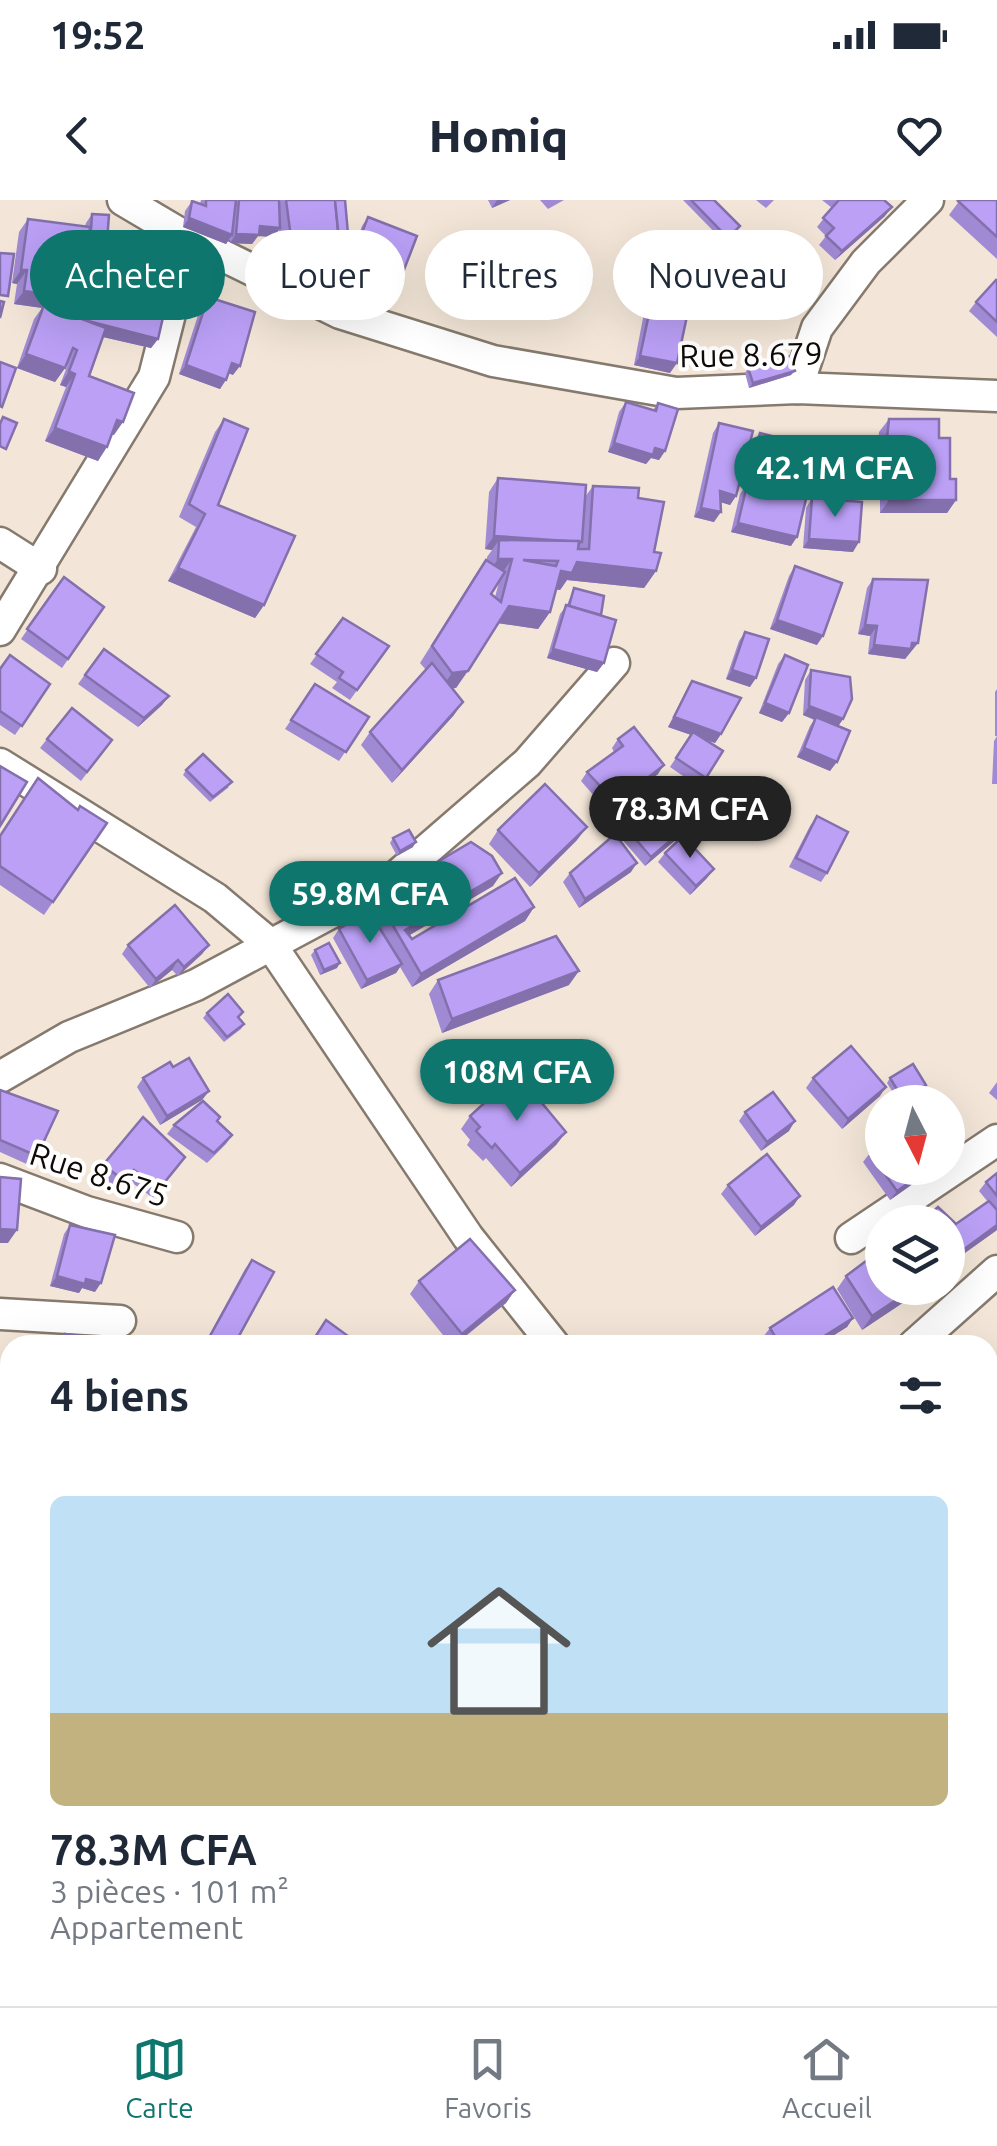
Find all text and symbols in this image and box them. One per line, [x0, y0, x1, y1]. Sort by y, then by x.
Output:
text: 19:52 [50, 14, 145, 56]
icon: back [50, 108, 105, 163]
icon: heart [892, 108, 947, 163]
text: Homiq [429, 110, 568, 161]
chip: Acheter [30, 230, 225, 320]
chip: Louer [245, 230, 405, 320]
chip: Filtres [425, 230, 593, 320]
chip: Nouveau [613, 230, 823, 320]
street label: Rue 8.679 [679, 335, 823, 373]
pin: 42.1M CFA [721, 435, 949, 520]
text: 42.1M CFA [756, 449, 914, 485]
pin: 78.3M CFA [576, 776, 804, 861]
text: 78.3M CFA [611, 790, 769, 826]
pin: 59.8M CFA [256, 861, 484, 946]
text: 59.8M CFA [291, 875, 449, 911]
pin: 108M CFA [414, 1039, 620, 1124]
text: 108M CFA [442, 1053, 592, 1089]
north arrow [865, 1085, 965, 1185]
map controls [865, 1085, 965, 1305]
street label: Rue 8.675 [26, 1135, 173, 1213]
button: layers [865, 1205, 965, 1305]
icon: filters [893, 1368, 948, 1423]
text: 4 biens [50, 1372, 189, 1419]
icon: home [409, 1561, 589, 1741]
text: 78.3M CFA [50, 1826, 257, 1873]
text: 3 pièces · 101 m² [50, 1873, 289, 1909]
text: Appartement [50, 1909, 243, 1945]
tab: Carte [125, 2032, 194, 2123]
tab: Favoris [444, 2032, 532, 2123]
tab: Accueil [782, 2032, 872, 2123]

